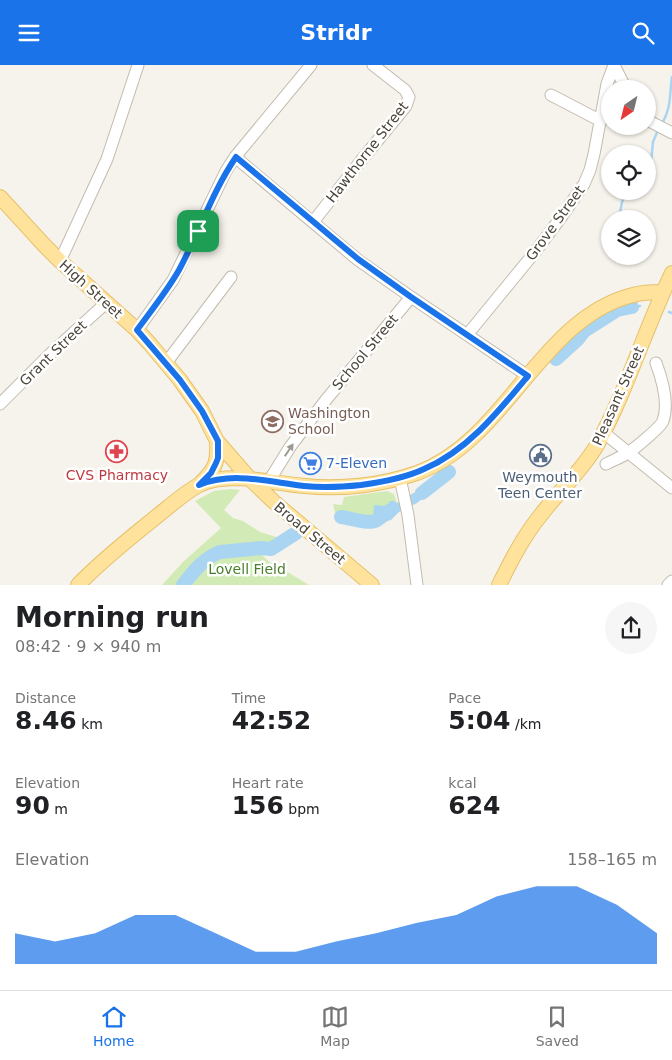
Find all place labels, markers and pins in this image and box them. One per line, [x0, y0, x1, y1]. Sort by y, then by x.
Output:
pin [177, 210, 219, 252]
place label: Washington School [288, 405, 370, 437]
school or university icon: Washington School [260, 409, 284, 433]
pharmacy icon: CVS Pharmacy [105, 440, 129, 464]
public building icon: Weymouth Teen Center [528, 443, 552, 467]
supermarket icon: 7-Eleven [298, 451, 322, 475]
place label: 7-Eleven [326, 455, 387, 471]
place label: CVS Pharmacy [66, 467, 168, 483]
place label: Weymouth Teen Center [497, 469, 582, 501]

